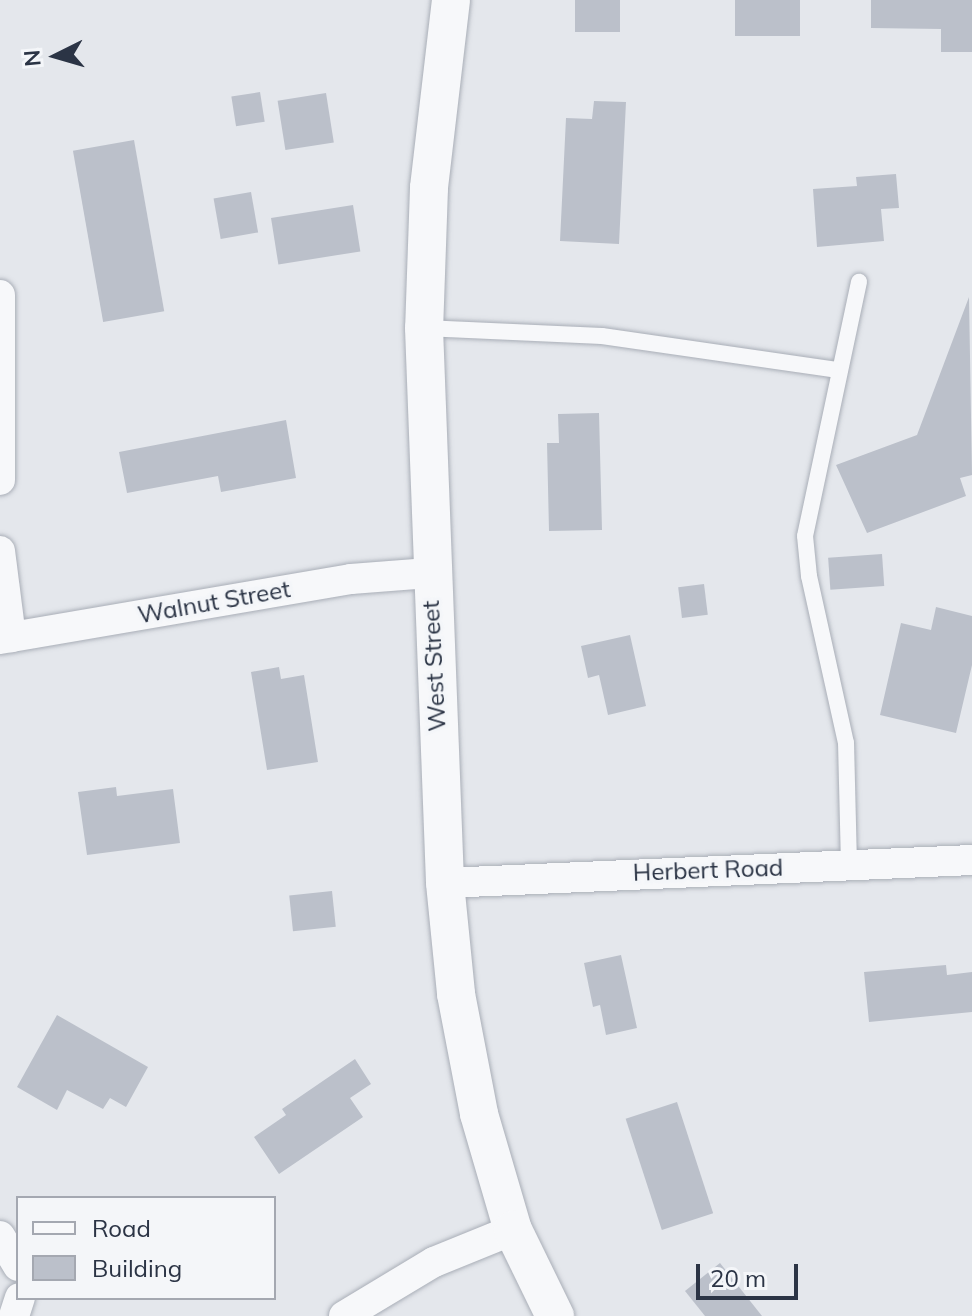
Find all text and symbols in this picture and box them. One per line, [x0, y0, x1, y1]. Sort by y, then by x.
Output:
north arrow [16, 16, 96, 96]
text: N [17, 49, 47, 68]
street label: Walnut Street [135, 574, 293, 630]
street label: West Street [416, 600, 452, 732]
street label: Herbert Road [632, 853, 784, 887]
legend [16, 1196, 276, 1300]
text: Road [92, 1213, 151, 1243]
scale bar [700, 1248, 802, 1298]
text: Building [92, 1253, 182, 1283]
text: 20 m [710, 1263, 766, 1293]

